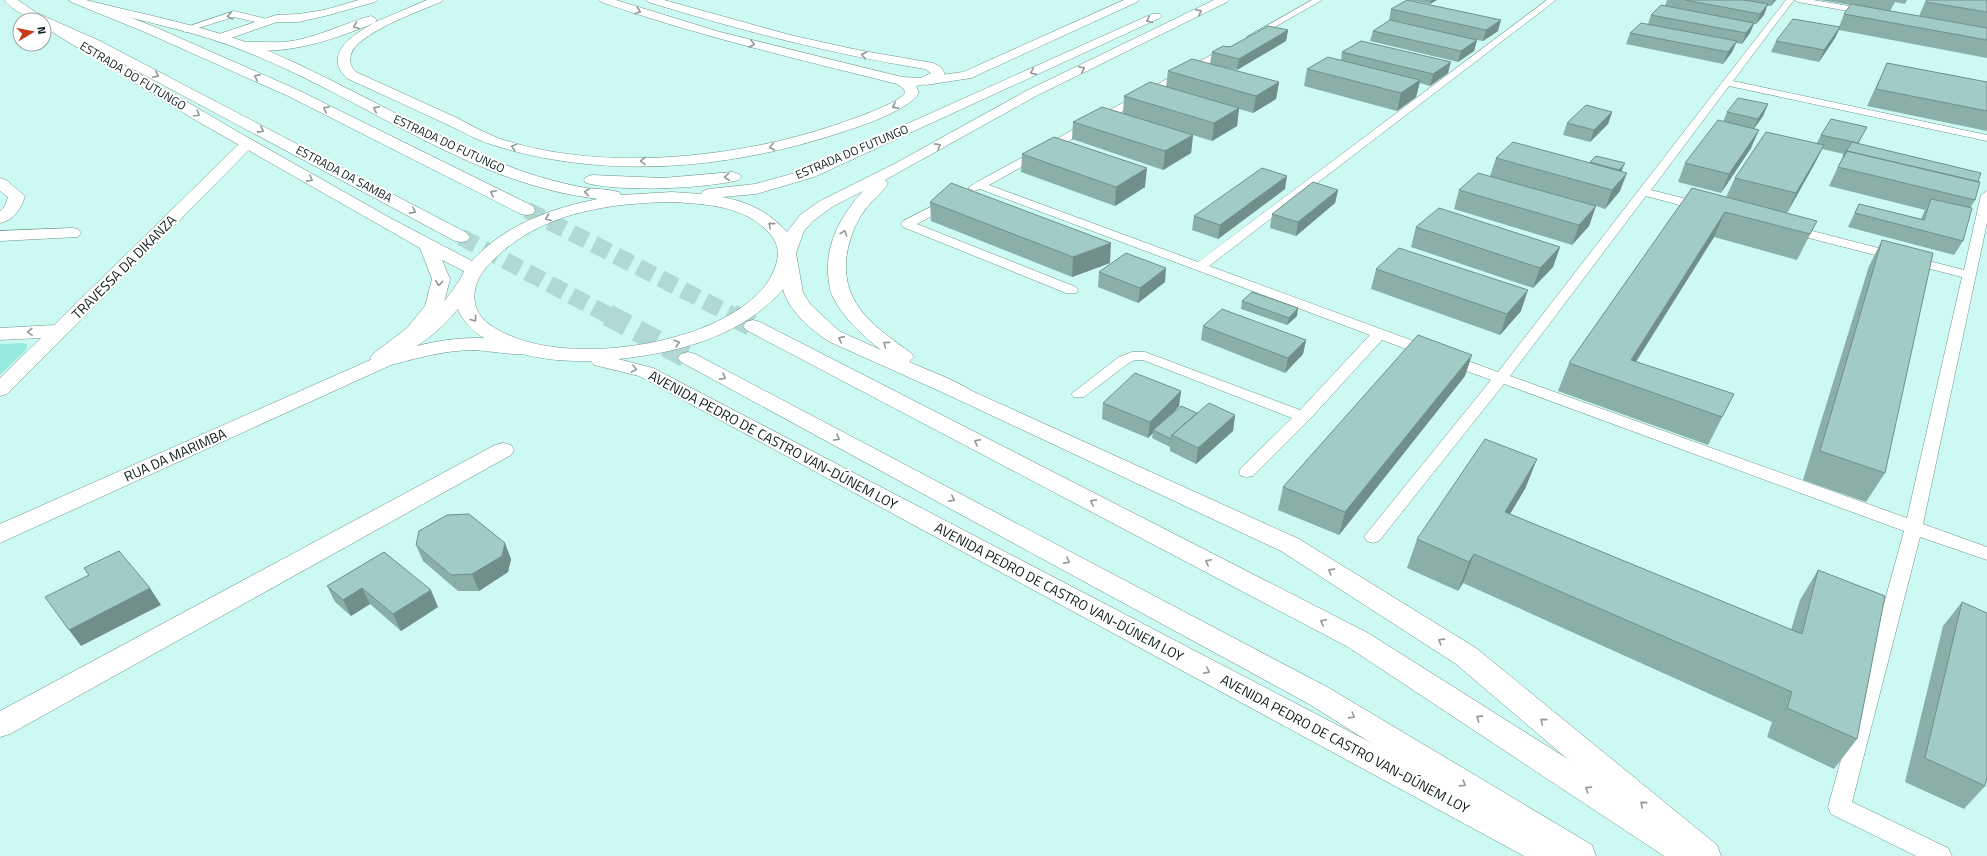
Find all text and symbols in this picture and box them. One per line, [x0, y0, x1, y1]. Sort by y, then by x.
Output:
one-way arrow [634, 6, 641, 15]
one-way arrow [1194, 9, 1202, 17]
one-way arrow [227, 11, 233, 19]
north arrow [12, 12, 52, 52]
one-way arrow [1146, 15, 1154, 23]
one-way arrow [352, 21, 359, 29]
text: N [33, 25, 50, 35]
street label: ESTRADA DO FUTUNGO [76, 36, 190, 115]
one-way arrow [748, 39, 755, 48]
one-way arrow [861, 52, 867, 60]
one-way arrow [1078, 66, 1085, 74]
one-way arrow [1029, 68, 1036, 76]
one-way arrow [152, 71, 159, 78]
one-way arrow [254, 74, 261, 82]
one-way arrow [892, 101, 899, 109]
one-way arrow [373, 106, 380, 114]
one-way arrow [323, 107, 331, 114]
street label: ESTRADA DO FUTUNGO [390, 109, 508, 178]
one-way arrow [193, 110, 200, 117]
street label: ESTRADA DO FUTUNGO [792, 119, 911, 184]
one-way arrow [257, 125, 264, 133]
street label: ESTRADA DA SAMBA [293, 140, 396, 207]
one-way arrow [769, 142, 775, 151]
one-way arrow [511, 143, 517, 151]
one-way arrow [933, 143, 941, 150]
one-way arrow [640, 157, 646, 165]
one-way arrow [724, 173, 731, 182]
one-way arrow [306, 175, 313, 182]
one-way arrow [584, 188, 590, 197]
one-way arrow [489, 190, 497, 198]
one-way arrow [408, 206, 416, 214]
street label: TRAVESSA DA DIKANZA [67, 209, 181, 324]
one-way arrow [544, 214, 551, 222]
one-way arrow [768, 222, 775, 229]
one-way arrow [839, 230, 847, 237]
one-way arrow [435, 279, 444, 286]
one-way arrow [469, 314, 476, 321]
one-way arrow [27, 328, 33, 336]
one-way arrow [837, 336, 845, 344]
one-way arrow [673, 339, 680, 348]
one-way arrow [883, 342, 890, 349]
one-way arrow [630, 364, 637, 373]
street label: AVENIDA PEDRO DE CASTRO VAN-DÚNEM LOY [645, 365, 902, 515]
one-way arrow [718, 372, 726, 379]
street label: RUA DA MARIMBA [120, 422, 230, 487]
one-way arrow [833, 433, 840, 441]
one-way arrow [974, 439, 981, 447]
one-way arrow [948, 495, 955, 502]
one-way arrow [1089, 499, 1097, 507]
street label: AVENIDA PEDRO DE CASTRO VAN-DÚNEM LOY [931, 517, 1188, 667]
one-way arrow [1062, 556, 1070, 563]
one-way arrow [1205, 559, 1212, 567]
one-way arrow [1328, 569, 1335, 576]
one-way arrow [1320, 619, 1328, 626]
one-way arrow [1438, 638, 1445, 646]
one-way arrow [1203, 666, 1210, 673]
street label: AVENIDA PEDRO DE CASTRO VAN-DÚNEM LOY [1217, 669, 1474, 819]
one-way arrow [1348, 711, 1355, 719]
one-way arrow [1476, 715, 1483, 723]
one-way arrow [1541, 719, 1548, 726]
one-way arrow [1459, 779, 1466, 787]
one-way arrow [1586, 787, 1593, 794]
one-way arrow [1640, 802, 1648, 809]

